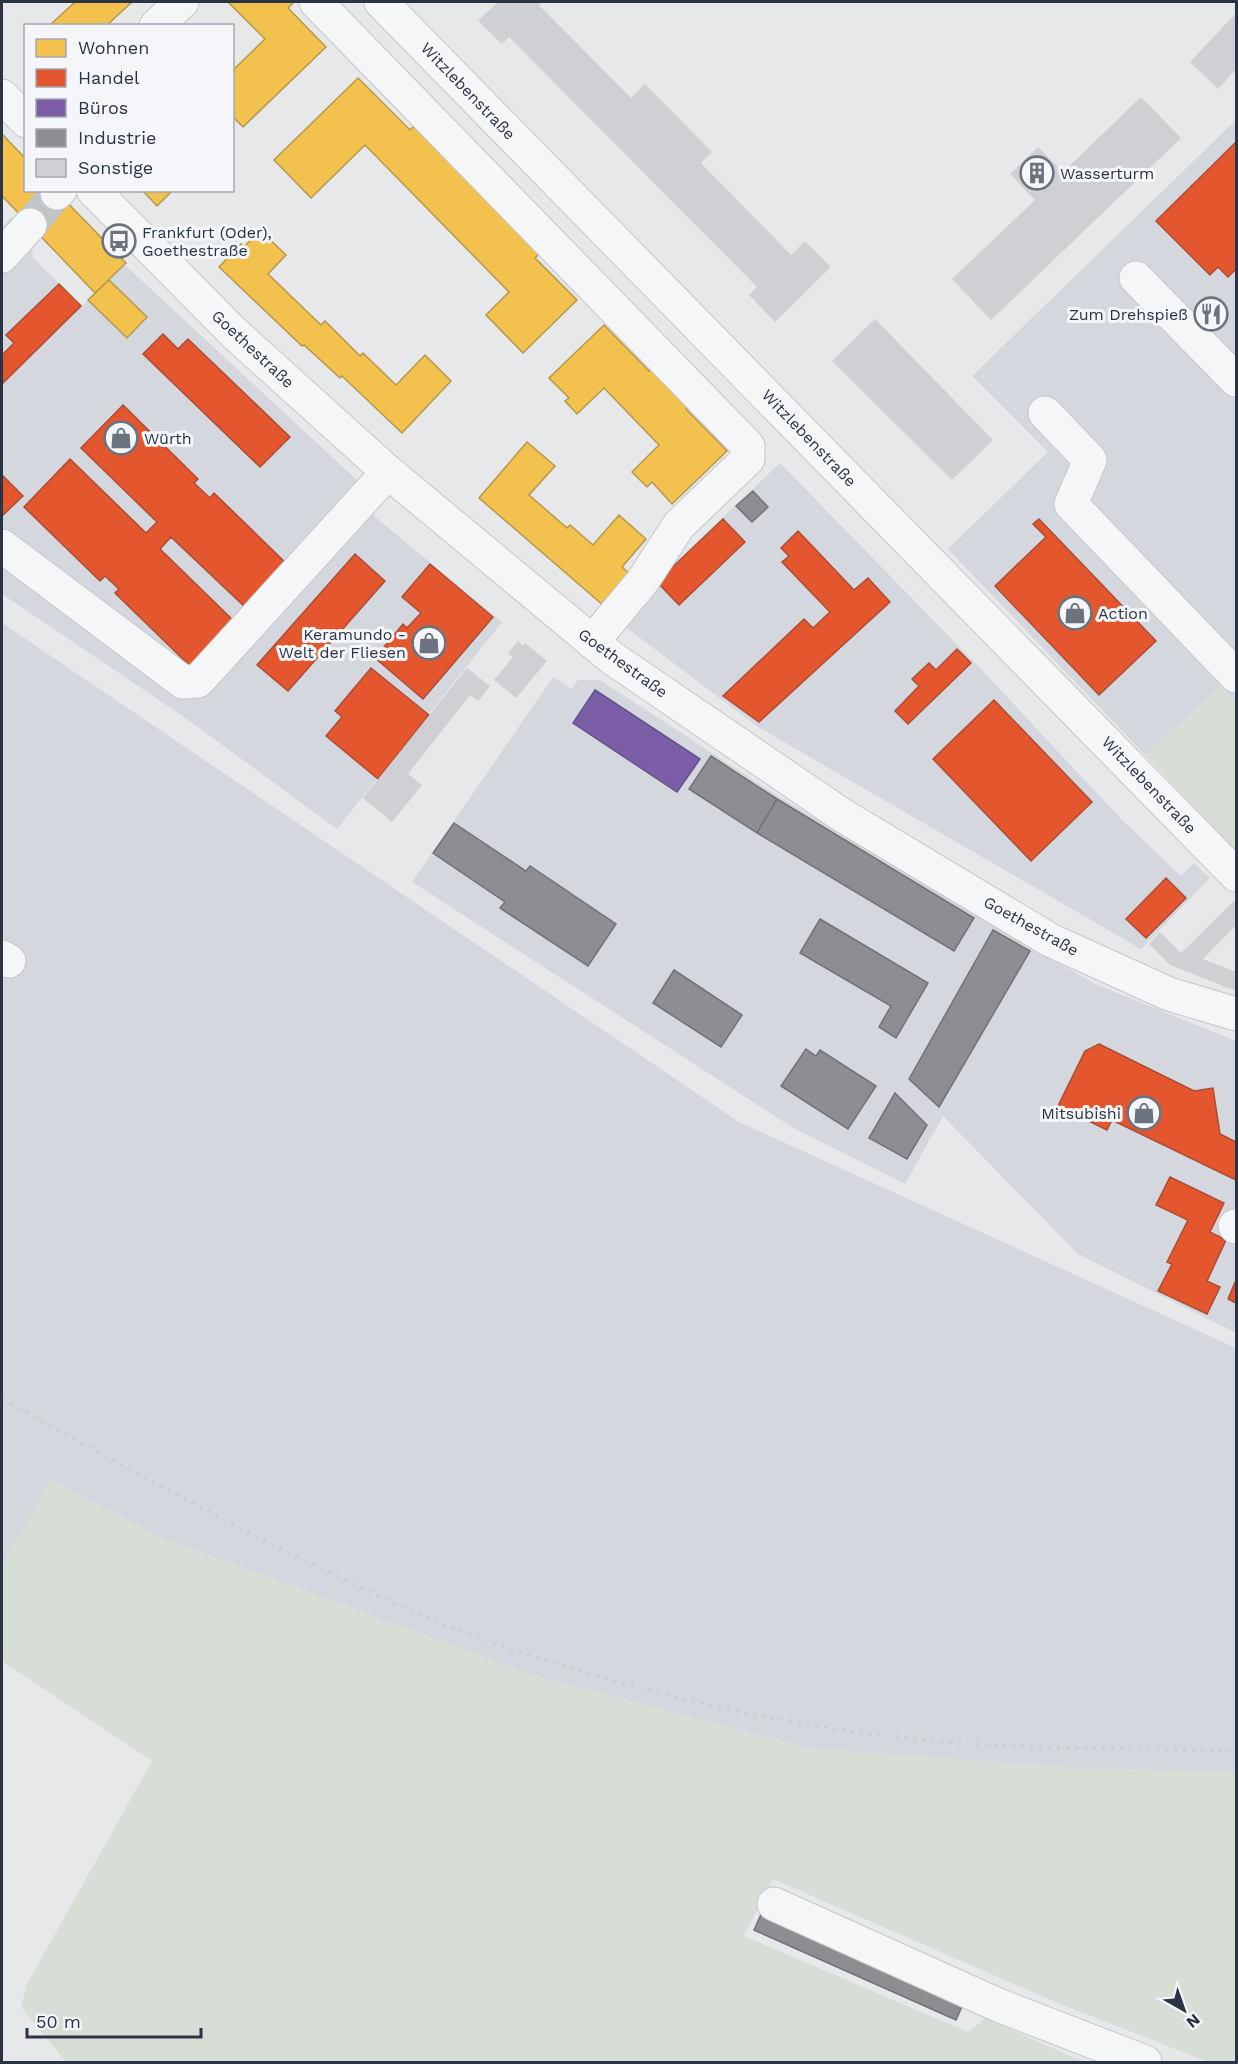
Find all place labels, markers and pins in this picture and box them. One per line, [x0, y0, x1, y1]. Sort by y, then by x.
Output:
building icon: Wasserturm [1019, 155, 1055, 191]
place label: Wasserturm [1060, 164, 1154, 183]
bus stop icon: Frankfurt (Oder), Goethestraße [101, 223, 137, 259]
place label: Frankfurt (Oder), Goethestraße [142, 223, 272, 260]
restaurant icon: Zum Drehspieß [1193, 296, 1229, 332]
place label: Zum Drehspieß [1069, 305, 1188, 324]
shop icon: Würth [103, 420, 139, 456]
place label: Würth [144, 429, 192, 448]
shop icon: Action [1057, 595, 1093, 631]
place label: Action [1098, 604, 1148, 623]
place label: Keramundo - Welt der Fliesen [279, 625, 406, 662]
shop icon: Keramundo - Welt der Fliesen [411, 625, 447, 661]
shop icon: Mitsubishi [1126, 1095, 1162, 1131]
place label: Mitsubishi [1041, 1104, 1121, 1123]

